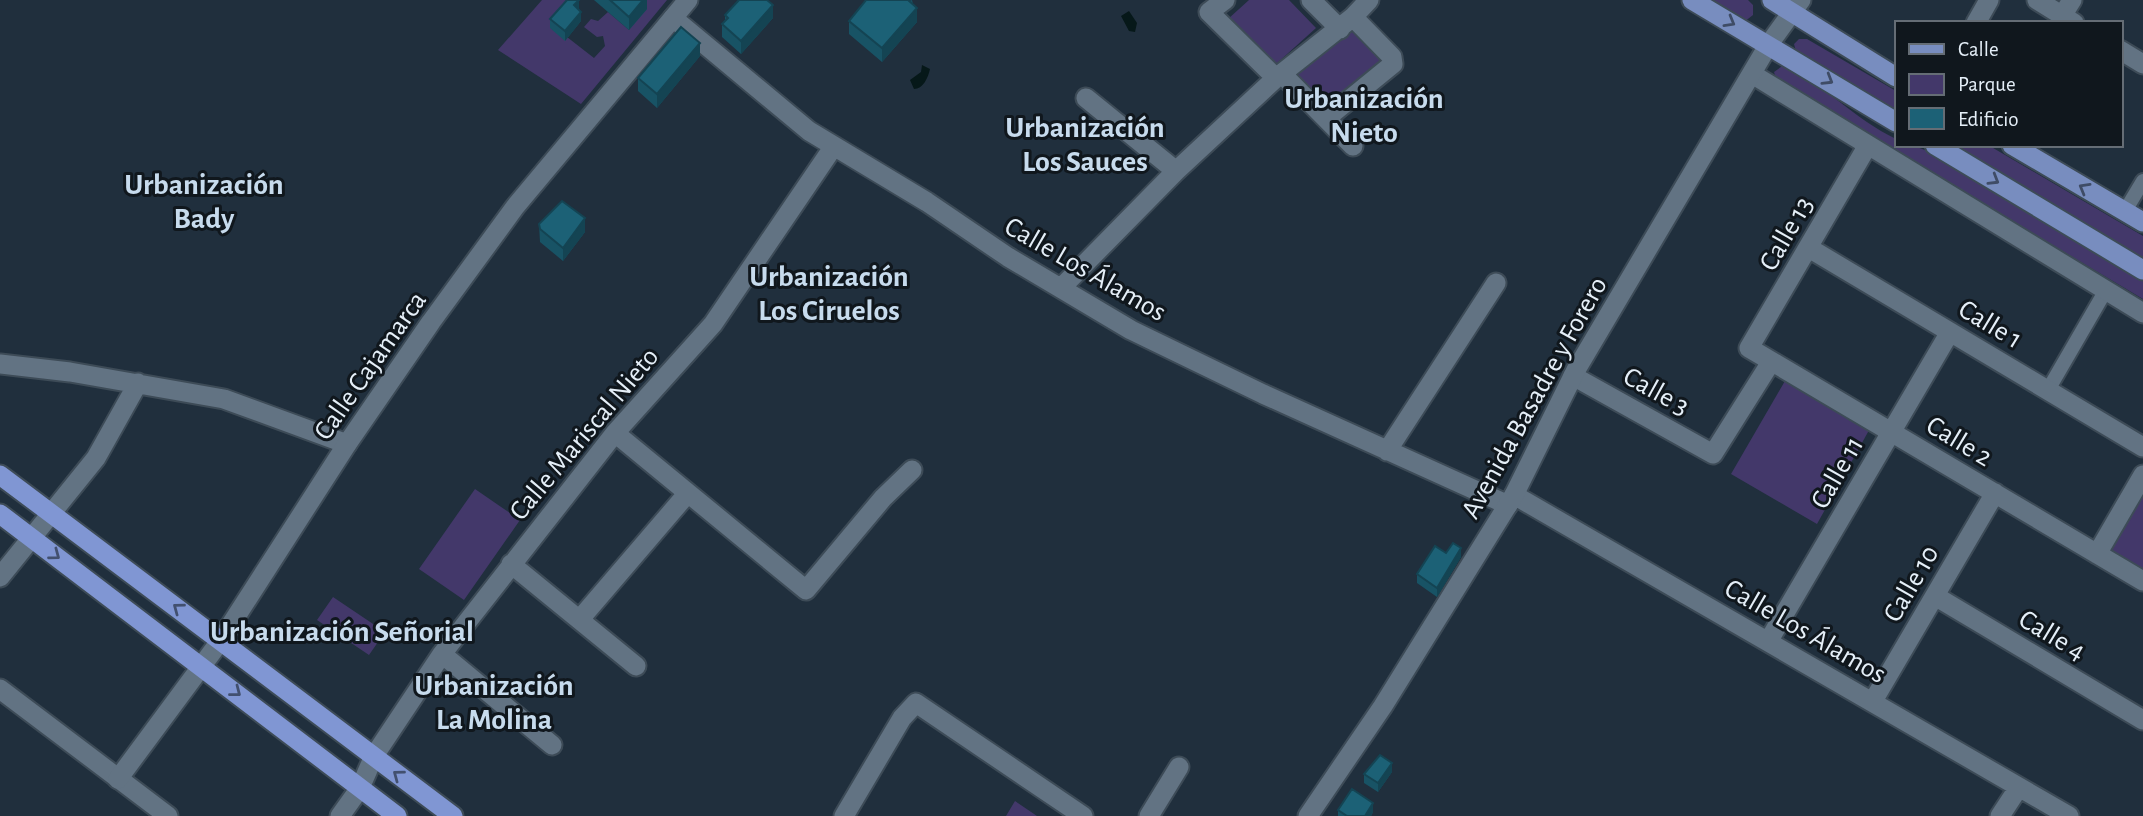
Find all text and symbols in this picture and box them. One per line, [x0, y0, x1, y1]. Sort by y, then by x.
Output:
one-way arrow [1723, 14, 1736, 27]
legend [1895, 21, 2122, 147]
text: Calle [1958, 39, 1999, 60]
one-way arrow [1820, 72, 1833, 85]
text: Parque [1958, 74, 2016, 95]
district label: Urbanización Nieto [1284, 84, 1444, 148]
text: Edificio [1958, 109, 2019, 130]
district label: Urbanización Los Sauces [1005, 113, 1165, 177]
district label: Urbanización Bady [124, 170, 284, 234]
one-way arrow [1987, 172, 2000, 185]
one-way arrow [2079, 183, 2092, 196]
street label: Calle 13 [1755, 192, 1819, 276]
street label: Calle Los Álamos [1000, 210, 1172, 327]
district label: Urbanización Los Ciruelos [749, 262, 909, 326]
street label: Avenida Basadre y Forero [1457, 272, 1613, 523]
street label: Calle Cajamarca [309, 287, 432, 445]
street label: Calle 1 [1953, 295, 2027, 354]
street label: Calle Mariscal Nieto [505, 343, 665, 526]
street label: Calle 3 [1618, 362, 1694, 421]
street label: Calle 2 [1921, 411, 1997, 472]
street label: Calle 11 [1806, 432, 1869, 514]
street label: Calle 10 [1879, 541, 1945, 627]
one-way arrow [47, 547, 60, 559]
street label: Calle Los Álamos [1720, 572, 1892, 689]
one-way arrow [173, 603, 186, 616]
street label: Calle 4 [2014, 605, 2090, 666]
district label: Urbanización Señorial [210, 617, 474, 647]
district label: Urbanización La Molina [414, 671, 574, 735]
one-way arrow [229, 683, 241, 696]
one-way arrow [394, 770, 406, 783]

